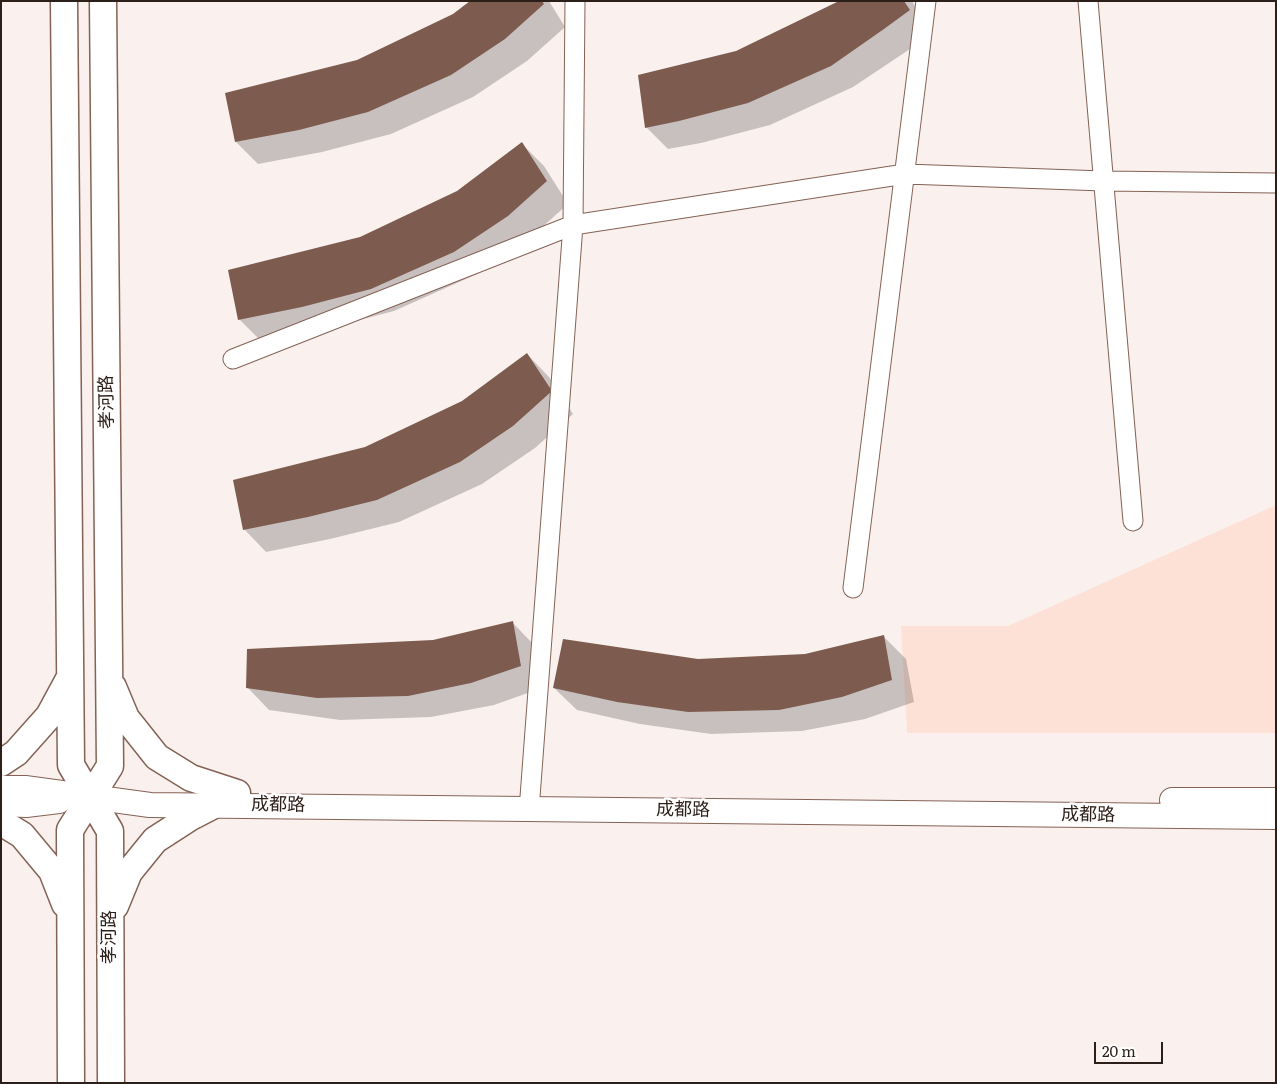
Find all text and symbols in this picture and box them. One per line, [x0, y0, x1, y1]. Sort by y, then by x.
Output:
street label: 孝河路 [96, 375, 118, 429]
street label: 成都路 [251, 794, 305, 816]
street label: 成都路 [656, 799, 710, 821]
street label: 成都路 [1061, 804, 1115, 826]
street label: 孝河路 [99, 910, 121, 964]
scale bar [1097, 1032, 1166, 1064]
text: 20 m [1102, 1039, 1136, 1062]

